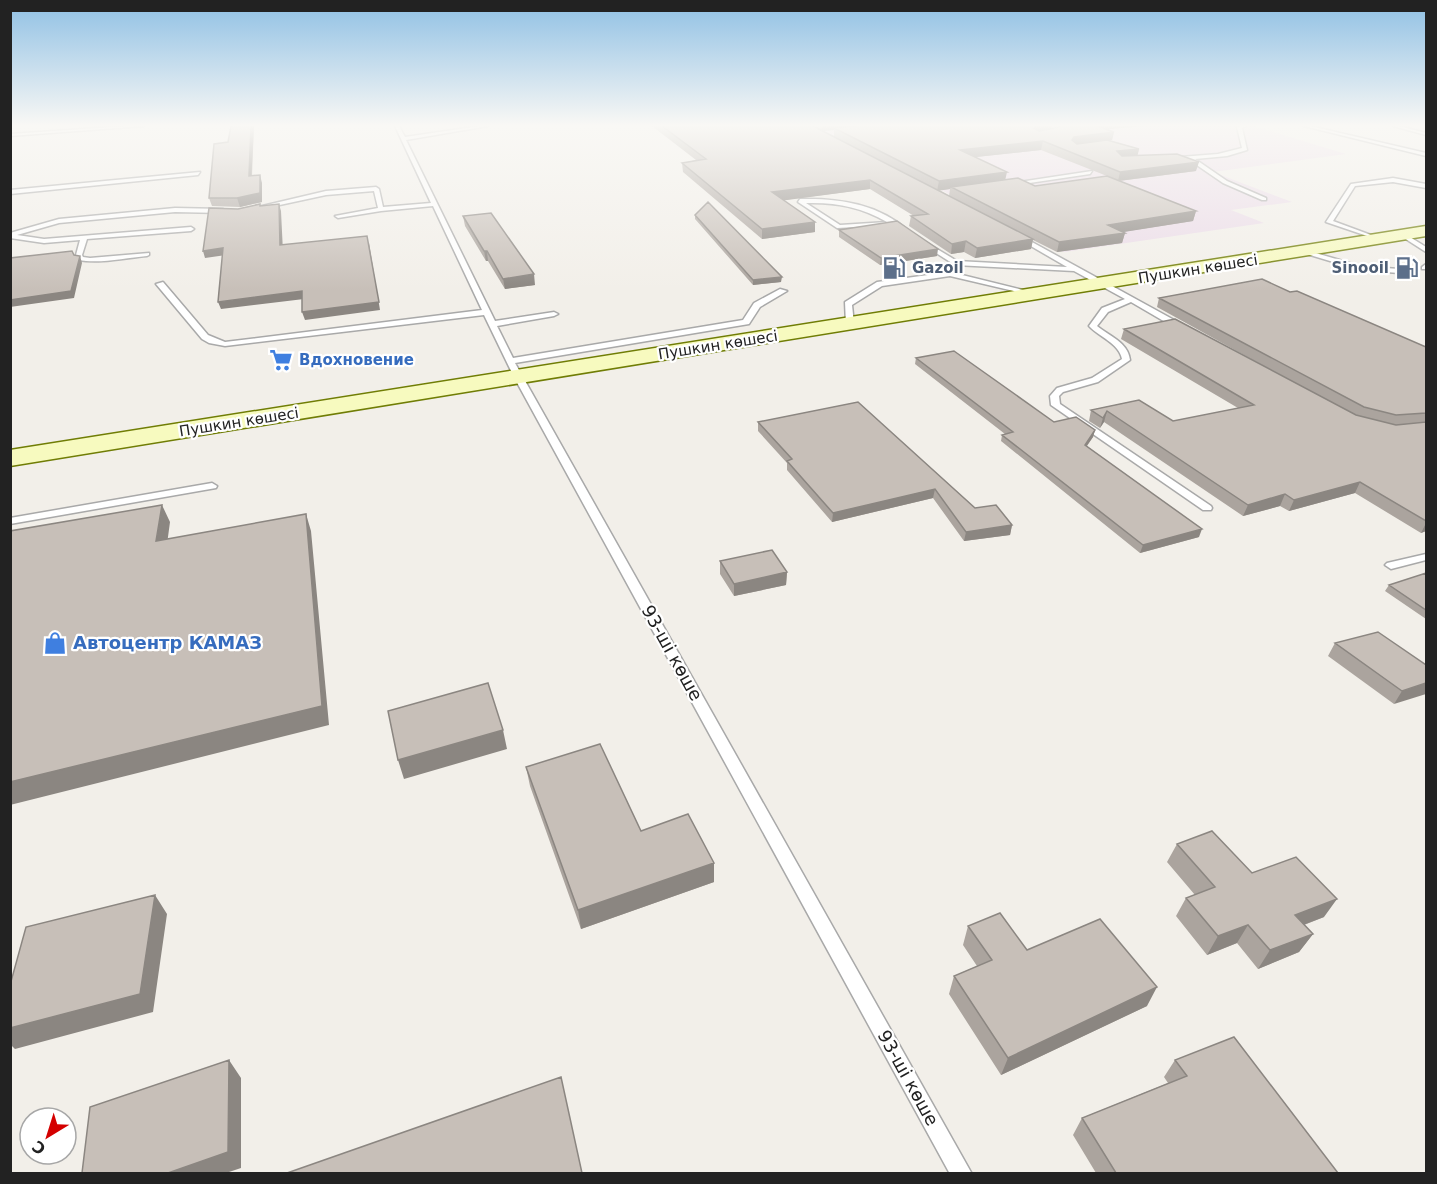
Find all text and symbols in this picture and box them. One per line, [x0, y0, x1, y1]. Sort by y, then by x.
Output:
street label: Пушкин көшесі [1137, 251, 1259, 287]
fuel station icon: Gazoil [881, 255, 907, 281]
fuel station icon: Sinooil [1394, 255, 1420, 281]
place label: Gazoil [912, 259, 964, 277]
place label: Sinooil [1331, 259, 1389, 277]
street label: Пушкин көшесі [657, 327, 779, 363]
supermarket icon: Вдохновение [268, 347, 294, 373]
place label: Вдохновение [299, 351, 414, 369]
street label: Пушкин көшесі [178, 404, 300, 440]
street label: 93-ші көше [638, 601, 707, 704]
shop icon: Автоцентр КАМАЗ [42, 630, 68, 656]
place label: Автоцентр КАМАЗ [73, 632, 262, 653]
street label: 93-ші көше [874, 1026, 943, 1129]
north arrow [18, 1106, 78, 1166]
text: С [29, 1136, 50, 1159]

